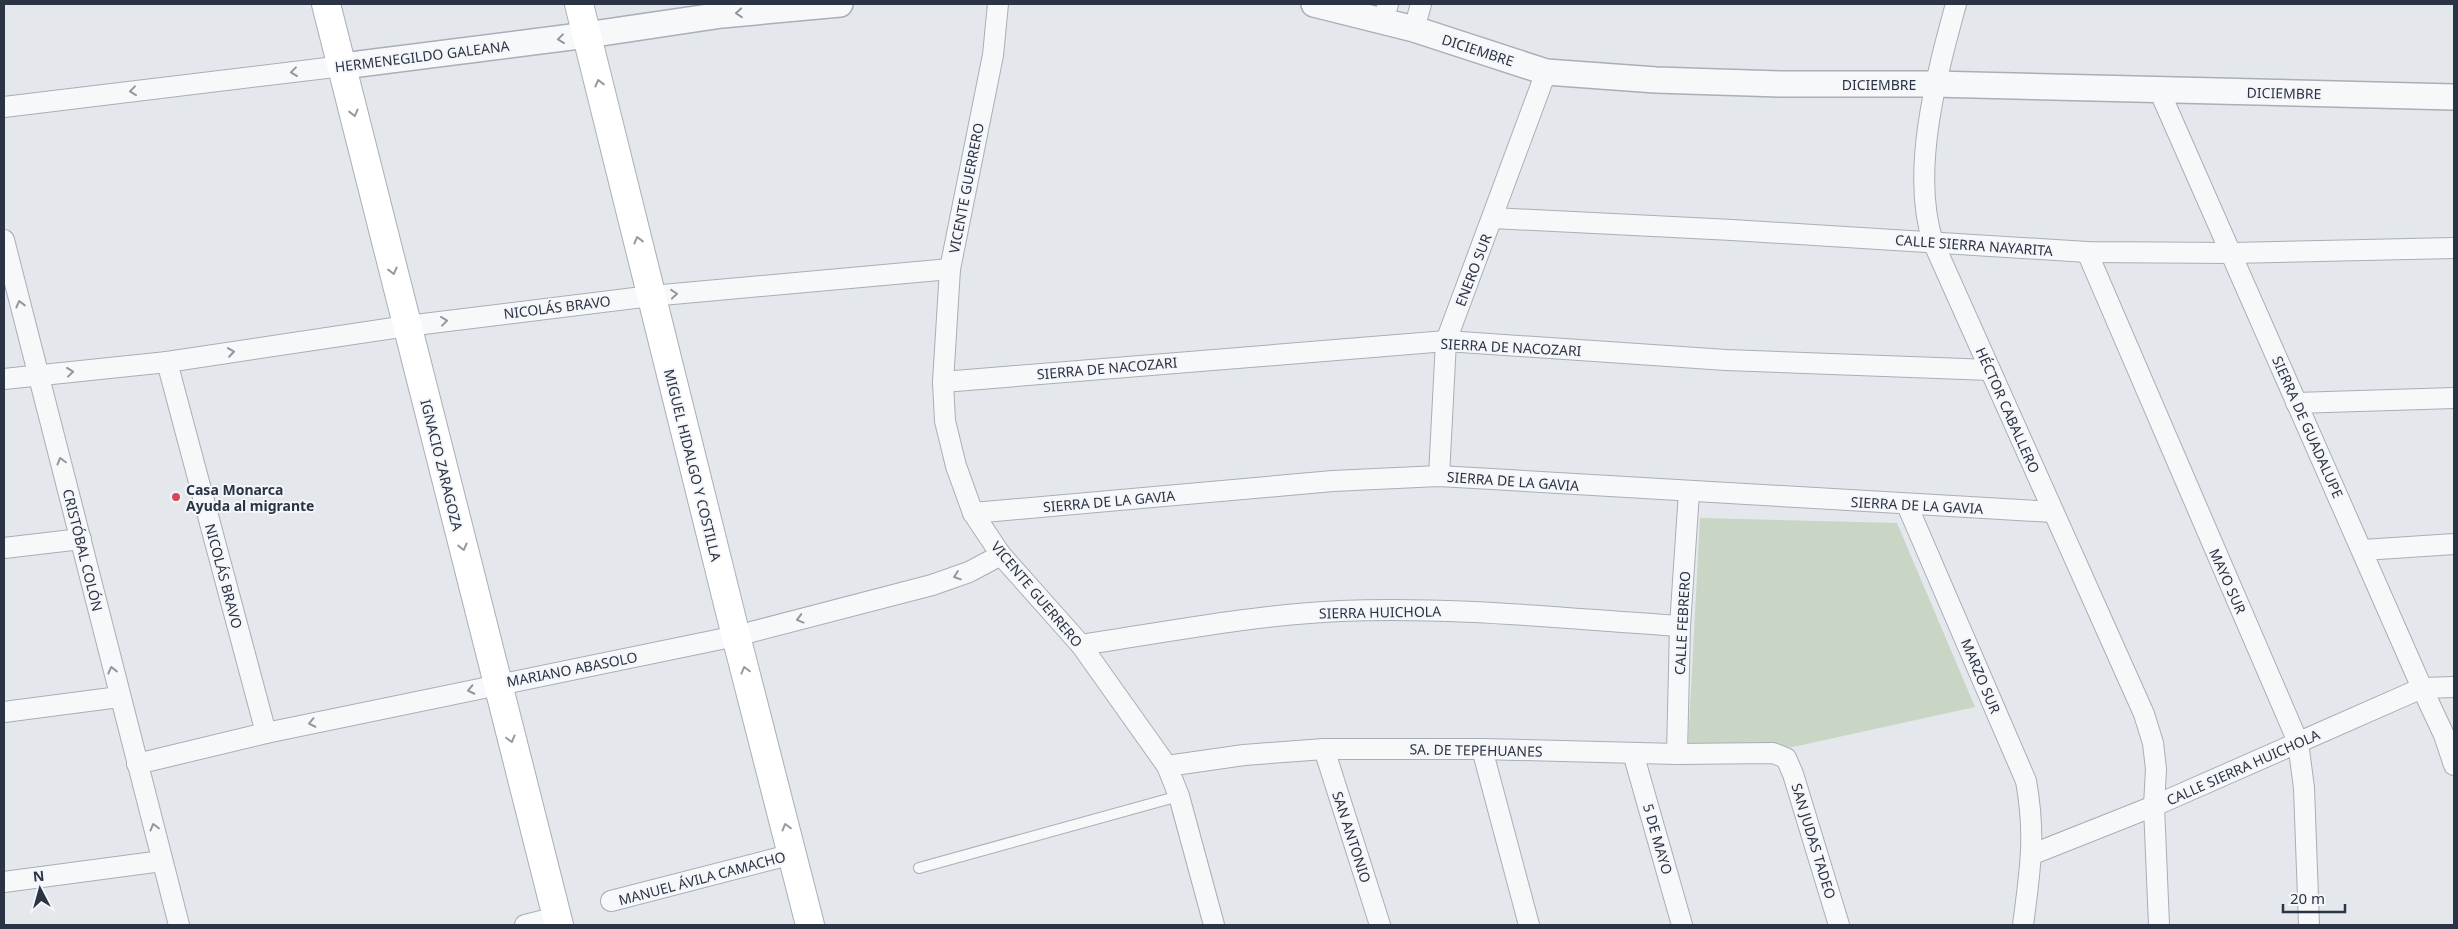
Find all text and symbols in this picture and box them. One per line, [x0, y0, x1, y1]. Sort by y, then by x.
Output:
one-way arrow [735, 8, 743, 19]
street label: DICIEMBRE [1440, 29, 1516, 71]
one-way arrow [557, 33, 565, 43]
street label: HERMENEGILDO GALEANA [334, 36, 510, 76]
one-way arrow [290, 66, 298, 77]
street label: DICIEMBRE [1842, 75, 1916, 94]
one-way arrow [594, 78, 605, 87]
street label: DICIEMBRE [2247, 83, 2321, 103]
one-way arrow [129, 85, 137, 96]
one-way arrow [349, 109, 359, 117]
street label: VICENTE GUERRERO [944, 121, 988, 255]
street label: CALLE SIERRA NAYARITA [1894, 230, 2054, 260]
street label: ENERO SUR [1450, 231, 1496, 309]
one-way arrow [633, 236, 644, 245]
one-way arrow [388, 266, 398, 274]
one-way arrow [671, 288, 679, 299]
street label: NICOLÁS BRAVO [502, 291, 612, 323]
one-way arrow [15, 300, 26, 309]
one-way arrow [439, 317, 448, 327]
street label: SIERRA DE NACOZARI [1440, 334, 1582, 360]
street label: HÉCTOR CABALLERO [1972, 344, 2044, 476]
one-way arrow [227, 348, 235, 358]
street label: SIERRA DE NACOZARI [1036, 352, 1178, 384]
street label: SIERRA DE GUADALUPE [2268, 353, 2348, 501]
one-way arrow [66, 367, 74, 378]
street label: MIGUEL HIDALGO Y COSTILLA [660, 367, 726, 563]
street label: IGNACIO ZARAGOZA [416, 397, 468, 533]
one-way arrow [56, 458, 66, 466]
street label: SIERRA DE LA GAVIA [1446, 467, 1580, 495]
place label: Casa Monarca Ayuda al migrante [186, 480, 314, 515]
street label: SIERRA DE LA GAVIA [1042, 486, 1176, 516]
street label: CRISTÓBAL COLÓN [59, 487, 107, 613]
marker: Casa Monarca Ayuda al migrante [170, 491, 182, 503]
street label: SIERRA DE LA GAVIA [1850, 492, 1984, 518]
street label: NICOLÁS BRAVO [201, 521, 247, 631]
street label: VICENTE GUERRERO [987, 537, 1087, 651]
one-way arrow [457, 543, 468, 552]
street label: MAYO SUR [2205, 545, 2251, 617]
one-way arrow [953, 570, 962, 580]
street label: CALLE FEBRERO [1670, 570, 1694, 676]
street label: SIERRA HUICHOLA [1319, 601, 1441, 623]
one-way arrow [796, 613, 805, 624]
street label: MARZO SUR [1957, 636, 2005, 717]
street label: MARIANO ABASOLO [505, 647, 639, 691]
one-way arrow [740, 665, 751, 674]
one-way arrow [107, 666, 118, 675]
one-way arrow [466, 684, 475, 695]
one-way arrow [307, 718, 316, 728]
street label: CALLE SIERRA HUICHOLA [2163, 725, 2323, 809]
one-way arrow [505, 734, 516, 743]
street label: SA. DE TEPEHUANES [1409, 739, 1543, 761]
street label: SAN JUDAS TADEO [1787, 781, 1841, 901]
street label: SAN ANTONIO [1328, 789, 1376, 885]
street label: 5 DE MAYO [1639, 801, 1677, 877]
one-way arrow [149, 824, 159, 832]
one-way arrow [781, 824, 791, 832]
street label: MANUEL ÁVILA CAMACHO [616, 847, 788, 909]
north arrow [15, 864, 65, 914]
text: N [32, 866, 45, 886]
scale bar [2283, 882, 2346, 914]
text: 20 m [2290, 888, 2325, 908]

